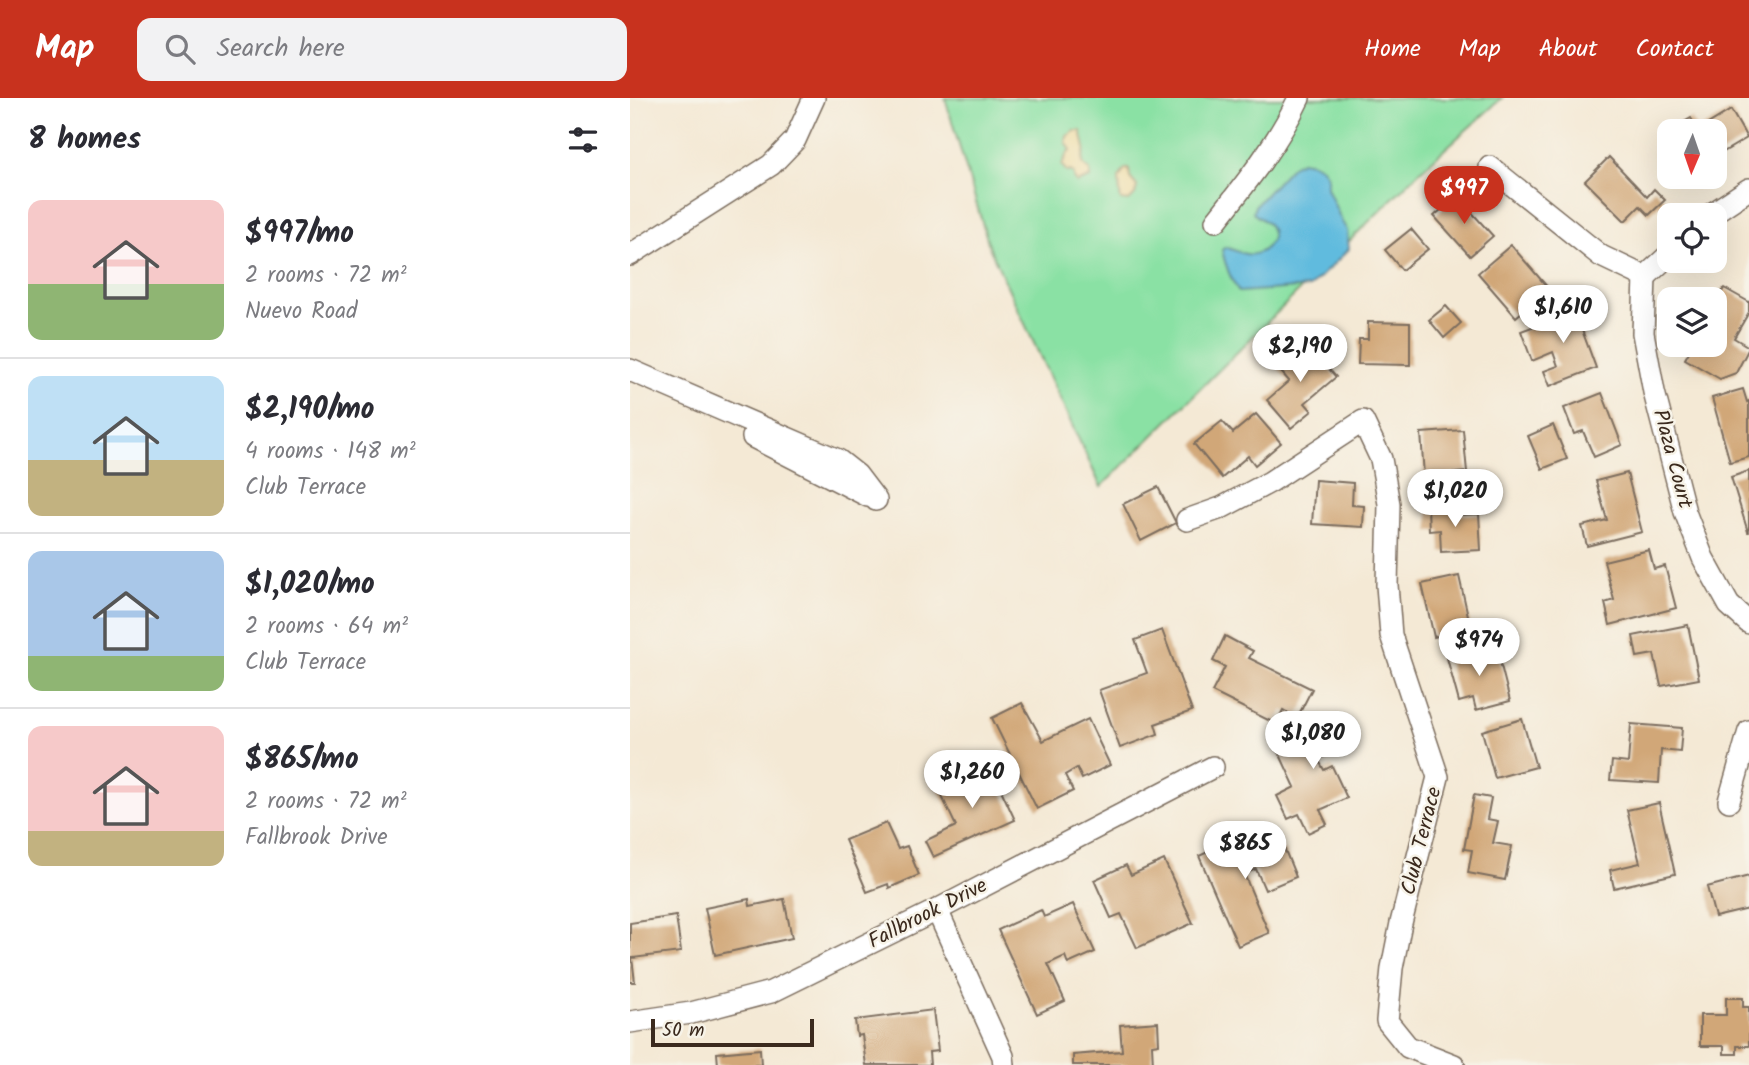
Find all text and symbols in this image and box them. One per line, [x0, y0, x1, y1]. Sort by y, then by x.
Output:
search box [137, 18, 627, 81]
text: Map [35, 23, 95, 76]
text: Search here [217, 28, 345, 70]
icon: search [161, 30, 199, 68]
text: Home [1364, 30, 1421, 69]
text: Map [1459, 30, 1501, 69]
text: About [1539, 30, 1597, 69]
text: Contact [1635, 30, 1714, 69]
text: 8 homes [28, 116, 141, 164]
north arrow [1657, 119, 1727, 189]
map controls [1657, 119, 1727, 357]
icon: filters [564, 121, 602, 159]
pin: $997 [1423, 166, 1505, 226]
text: $997 [1440, 171, 1488, 207]
button: locate [1657, 203, 1727, 273]
text: $997/mo [245, 210, 354, 258]
icon: home [84, 228, 168, 312]
text: 2 rooms · 72 m² [245, 258, 407, 294]
pin: $1,610 [1506, 286, 1620, 345]
button: layers [1657, 287, 1727, 357]
text: $1,610 [1534, 290, 1592, 326]
text: Nuevo Road [245, 294, 357, 330]
pin: $2,190 [1243, 324, 1357, 384]
text: $2,190 [1268, 329, 1332, 365]
text: $2,190/mo [245, 386, 374, 434]
icon: home [84, 404, 168, 488]
street label: Plaza Court [1643, 406, 1701, 513]
text: 4 rooms · 148 m² [245, 434, 416, 470]
text: Club Terrace [245, 470, 366, 506]
pin: $1,020 [1398, 470, 1512, 529]
text: $1,020 [1423, 474, 1487, 510]
text: $1,020/mo [245, 561, 375, 609]
icon: home [84, 579, 168, 663]
text: 2 rooms · 64 m² [245, 609, 408, 645]
pin: $974 [1438, 618, 1520, 678]
text: $974 [1455, 623, 1503, 659]
text: Club Terrace [245, 645, 366, 681]
pin: $1,080 [1256, 712, 1370, 771]
text: $1,080 [1281, 716, 1345, 752]
text: $865/mo [245, 736, 359, 784]
pin: $1,260 [915, 750, 1029, 810]
icon: home [84, 754, 168, 838]
text: $1,260 [940, 755, 1004, 791]
street label: Club Terrace [1393, 783, 1452, 899]
text: 2 rooms · 72 m² [245, 784, 407, 820]
text: Fallbrook Drive [245, 820, 388, 856]
pin: $865 [1204, 822, 1286, 881]
text: $865 [1219, 826, 1271, 862]
street label: Fallbrook Drive [863, 869, 994, 958]
scale bar [651, 1016, 814, 1048]
text: 50 m [662, 1016, 704, 1046]

